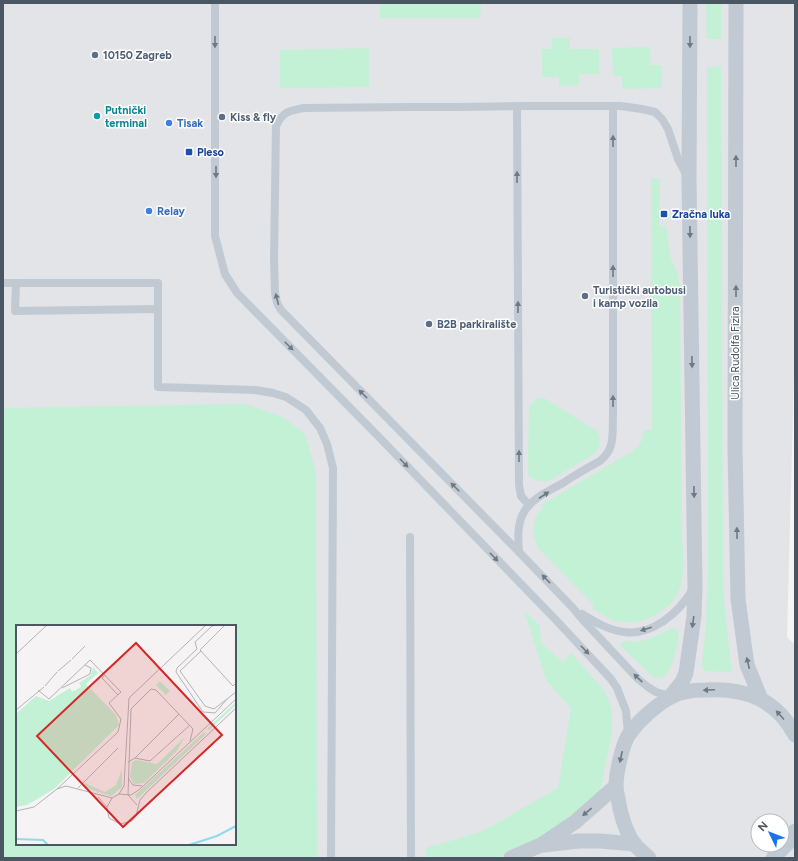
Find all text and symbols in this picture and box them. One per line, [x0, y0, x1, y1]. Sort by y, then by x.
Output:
one-way arrow [212, 36, 218, 49]
one-way arrow [687, 36, 693, 49]
place label: 10150 Zagreb [103, 49, 172, 62]
marker: 10150 Zagreb [90, 50, 100, 60]
place label: Putnički terminal [105, 104, 147, 130]
marker: Putnički terminal [92, 111, 102, 121]
place label: Kiss & fly [230, 111, 277, 124]
marker: Kiss & fly [217, 112, 227, 122]
place label: Tisak [177, 117, 203, 130]
marker: Tisak [164, 118, 174, 128]
one-way arrow [610, 134, 616, 147]
place label: Pleso [197, 146, 225, 159]
marker: Pleso [184, 147, 194, 157]
one-way arrow [733, 154, 739, 167]
one-way arrow [213, 166, 219, 179]
one-way arrow [514, 170, 520, 183]
place label: Relay [157, 205, 186, 218]
marker: Relay [144, 206, 154, 216]
place label: Zračna luka [672, 208, 730, 221]
marker: Zračna luka [659, 209, 669, 219]
one-way arrow [687, 226, 693, 239]
one-way arrow [610, 264, 616, 277]
place label: Turistički autobusi i kamp vozila [593, 284, 686, 310]
one-way arrow [733, 284, 739, 297]
marker: Turistički autobusi i kamp vozila [580, 291, 590, 301]
one-way arrow [273, 293, 279, 305]
one-way arrow [515, 300, 521, 313]
street label: Ulica Rudolfa Fizira [729, 306, 742, 400]
place label: B2B parkiralište [437, 318, 516, 331]
marker: B2B parkiralište [424, 319, 434, 329]
one-way arrow [284, 341, 294, 351]
one-way arrow [689, 356, 695, 369]
one-way arrow [358, 389, 368, 399]
one-way arrow [610, 394, 616, 407]
one-way arrow [516, 449, 522, 462]
one-way arrow [399, 458, 409, 468]
one-way arrow [450, 482, 460, 491]
one-way arrow [691, 486, 697, 499]
one-way arrow [538, 491, 550, 498]
one-way arrow [734, 526, 740, 539]
one-way arrow [489, 552, 499, 562]
one-way arrow [541, 574, 551, 584]
one-way arrow [690, 616, 696, 628]
inset map [16, 625, 236, 845]
one-way arrow [639, 626, 651, 632]
one-way arrow [580, 645, 589, 655]
one-way arrow [744, 656, 750, 669]
one-way arrow [633, 674, 642, 683]
one-way arrow [703, 686, 715, 693]
one-way arrow [776, 710, 785, 720]
one-way arrow [618, 751, 624, 763]
one-way arrow [582, 807, 593, 816]
north arrow [750, 813, 790, 853]
text: N [755, 819, 771, 834]

